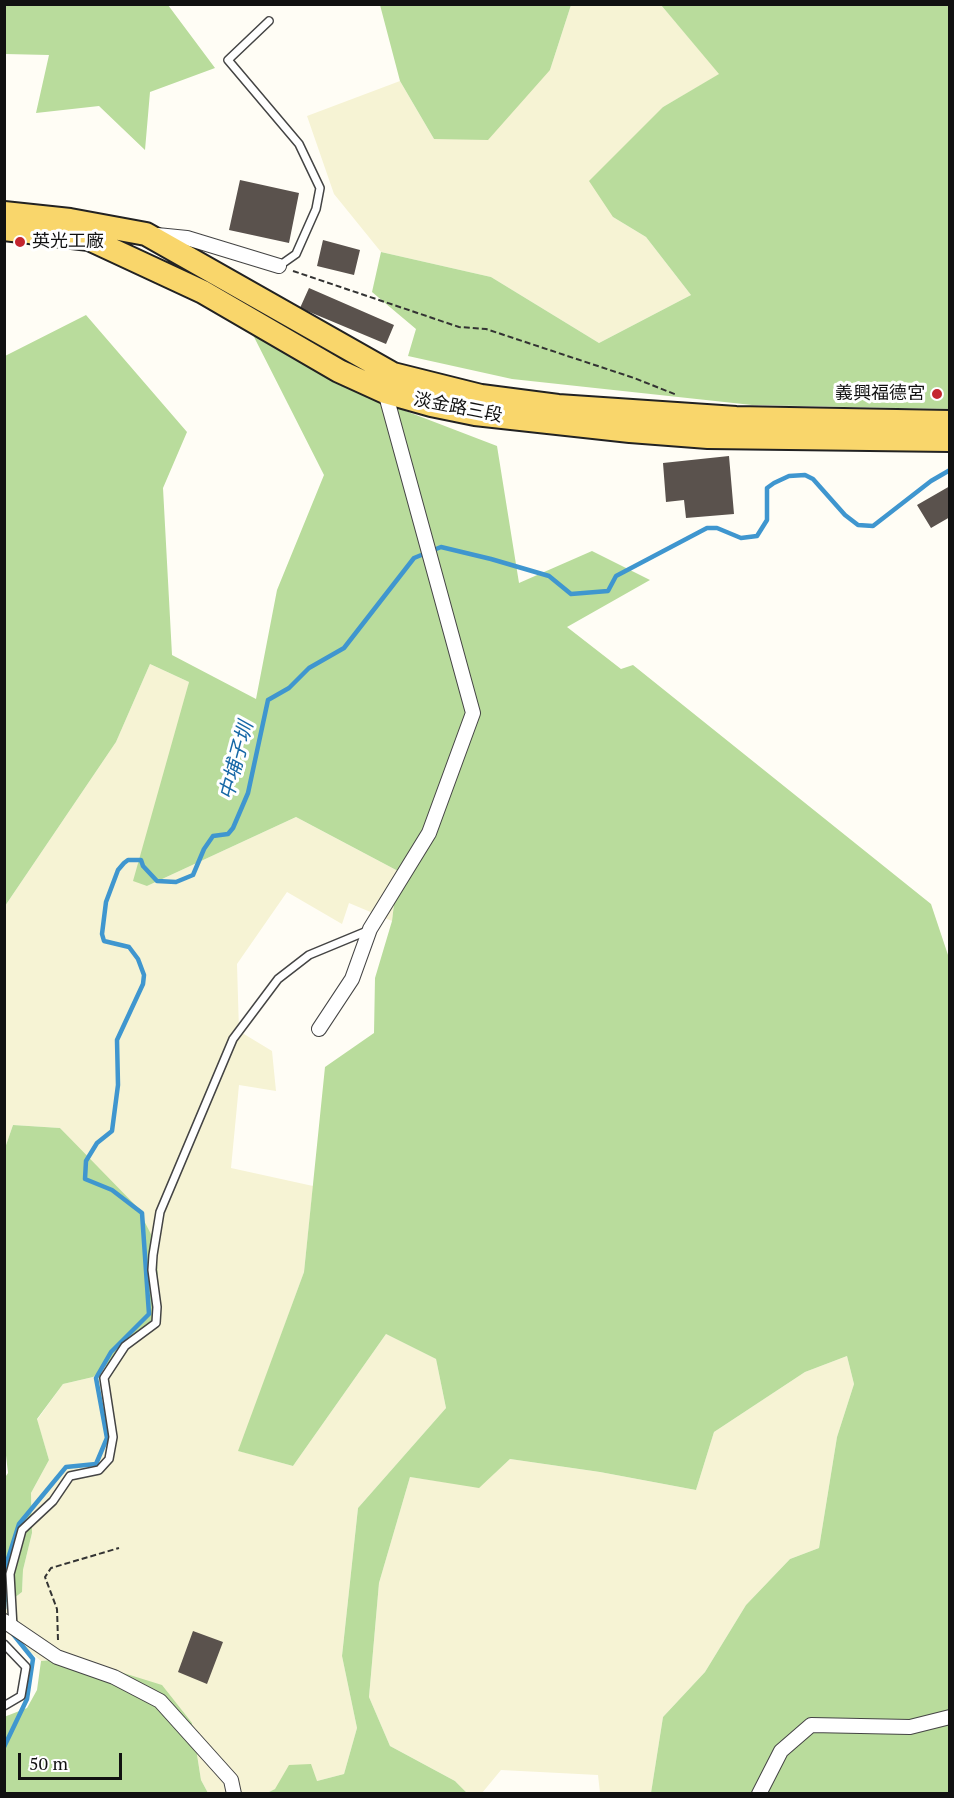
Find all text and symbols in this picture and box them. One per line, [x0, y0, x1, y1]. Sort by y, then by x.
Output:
place label: 英光工廠 [32, 231, 104, 253]
marker: 英光工廠 [13, 235, 27, 249]
place label: 義興福德宮 [835, 383, 925, 405]
marker: 義興福德宮 [930, 387, 944, 401]
street label: 淡金路三段 [412, 389, 504, 427]
water label: 中埔子圳 [215, 719, 259, 803]
scale bar [21, 1741, 124, 1779]
text: 50 m [29, 1751, 68, 1775]

